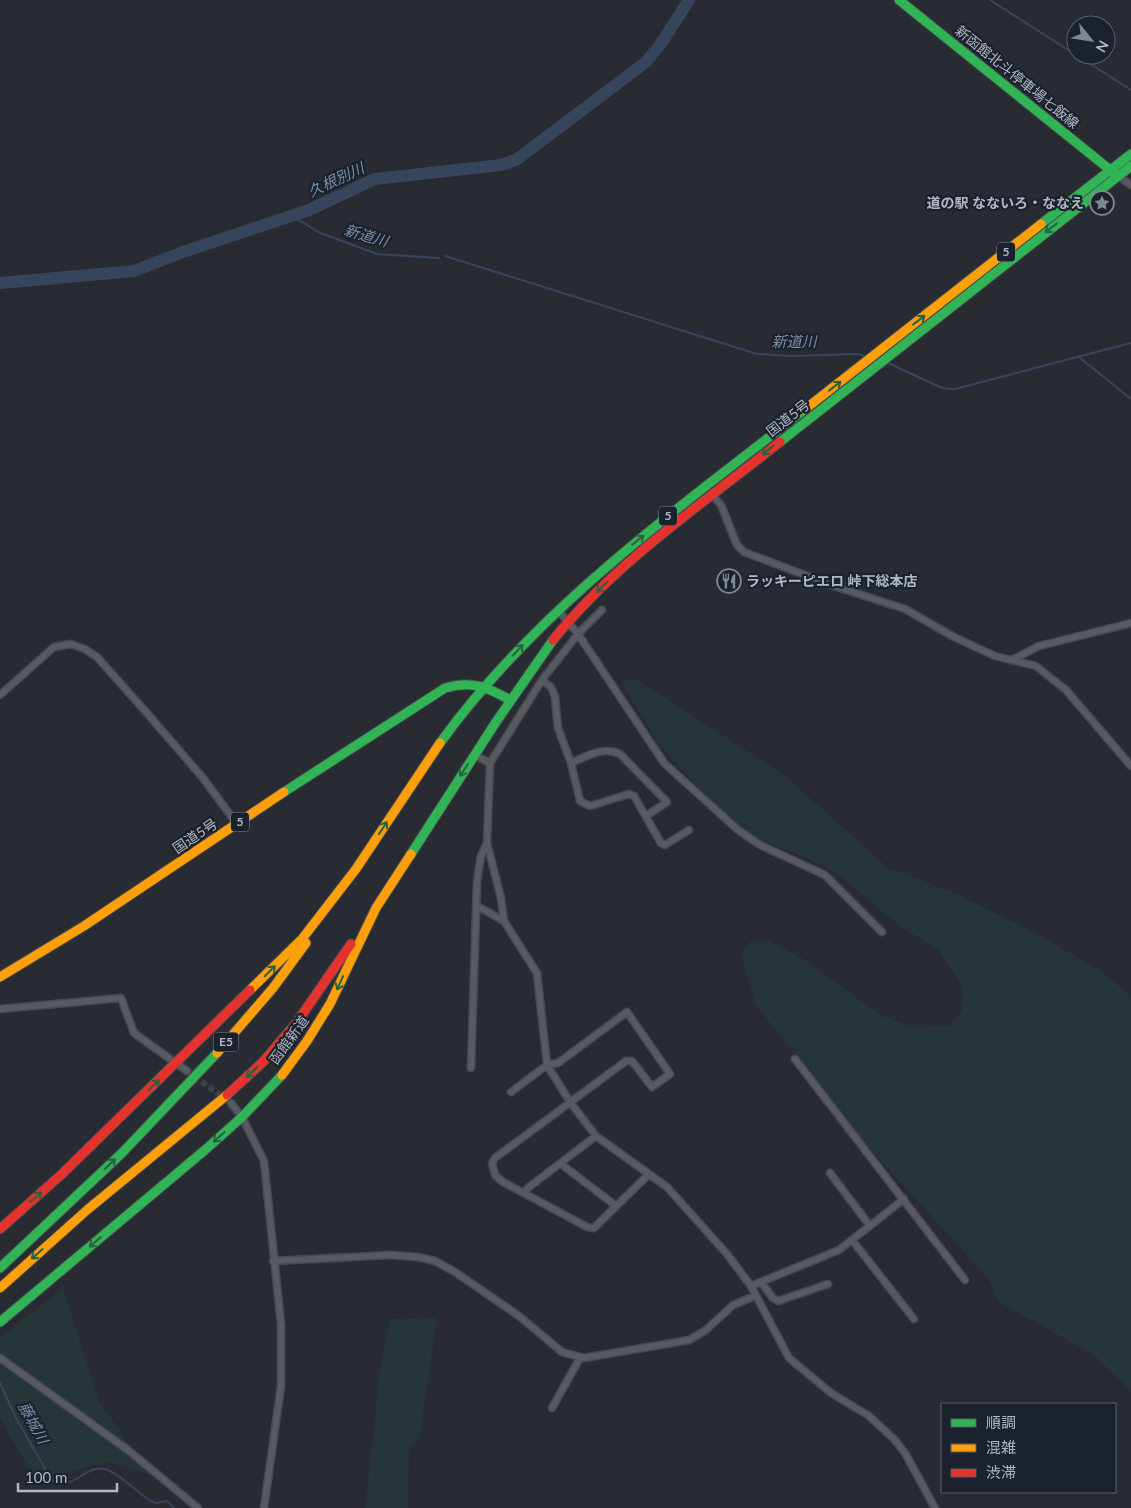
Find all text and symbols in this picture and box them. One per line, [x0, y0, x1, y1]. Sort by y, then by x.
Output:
north arrow [1066, 15, 1116, 65]
street label: 新函館北斗停車場七飯線 [952, 22, 1083, 132]
text: N [1093, 38, 1113, 56]
water label: 久根別川 [305, 157, 368, 200]
place icon: 道の駅 なないろ・ななえ [1089, 190, 1115, 216]
place label: 道の駅 なないろ・ななえ [927, 194, 1084, 211]
water label: 新道川 [342, 220, 392, 250]
one-way arrow [1045, 223, 1058, 234]
road number: 5 [997, 242, 1015, 262]
one-way arrow [913, 315, 926, 326]
water label: 新道川 [771, 332, 818, 350]
one-way arrow [828, 381, 841, 392]
street label: 国道5号 [763, 395, 813, 440]
one-way arrow [762, 445, 775, 456]
road number: 5 [659, 506, 677, 526]
one-way arrow [631, 535, 644, 546]
restaurant icon: ラッキーピエロ 峠下総本店 [716, 568, 742, 594]
place label: ラッキーピエロ 峠下総本店 [746, 572, 917, 589]
one-way arrow [596, 580, 608, 593]
one-way arrow [512, 643, 524, 656]
one-way arrow [459, 763, 469, 777]
road number: 5 [231, 812, 249, 832]
street label: 国道5号 [169, 815, 220, 857]
one-way arrow [378, 822, 388, 836]
one-way arrow [264, 966, 276, 978]
one-way arrow [335, 975, 345, 990]
street label: 函館新道 [265, 1012, 312, 1067]
road number: E5 [214, 1032, 238, 1052]
one-way arrow [246, 1066, 258, 1078]
one-way arrow [148, 1079, 160, 1091]
one-way arrow [213, 1132, 226, 1143]
one-way arrow [103, 1158, 116, 1170]
one-way arrow [30, 1191, 43, 1203]
one-way arrow [89, 1237, 102, 1248]
one-way arrow [31, 1248, 44, 1260]
water label: 藤城川 [15, 1398, 54, 1448]
legend [941, 1403, 1116, 1493]
text: 順調 [986, 1413, 1016, 1431]
text: 混雑 [986, 1438, 1016, 1456]
scale bar [18, 1460, 116, 1492]
text: 渋滞 [986, 1463, 1016, 1481]
text: 100 m [25, 1468, 67, 1486]

